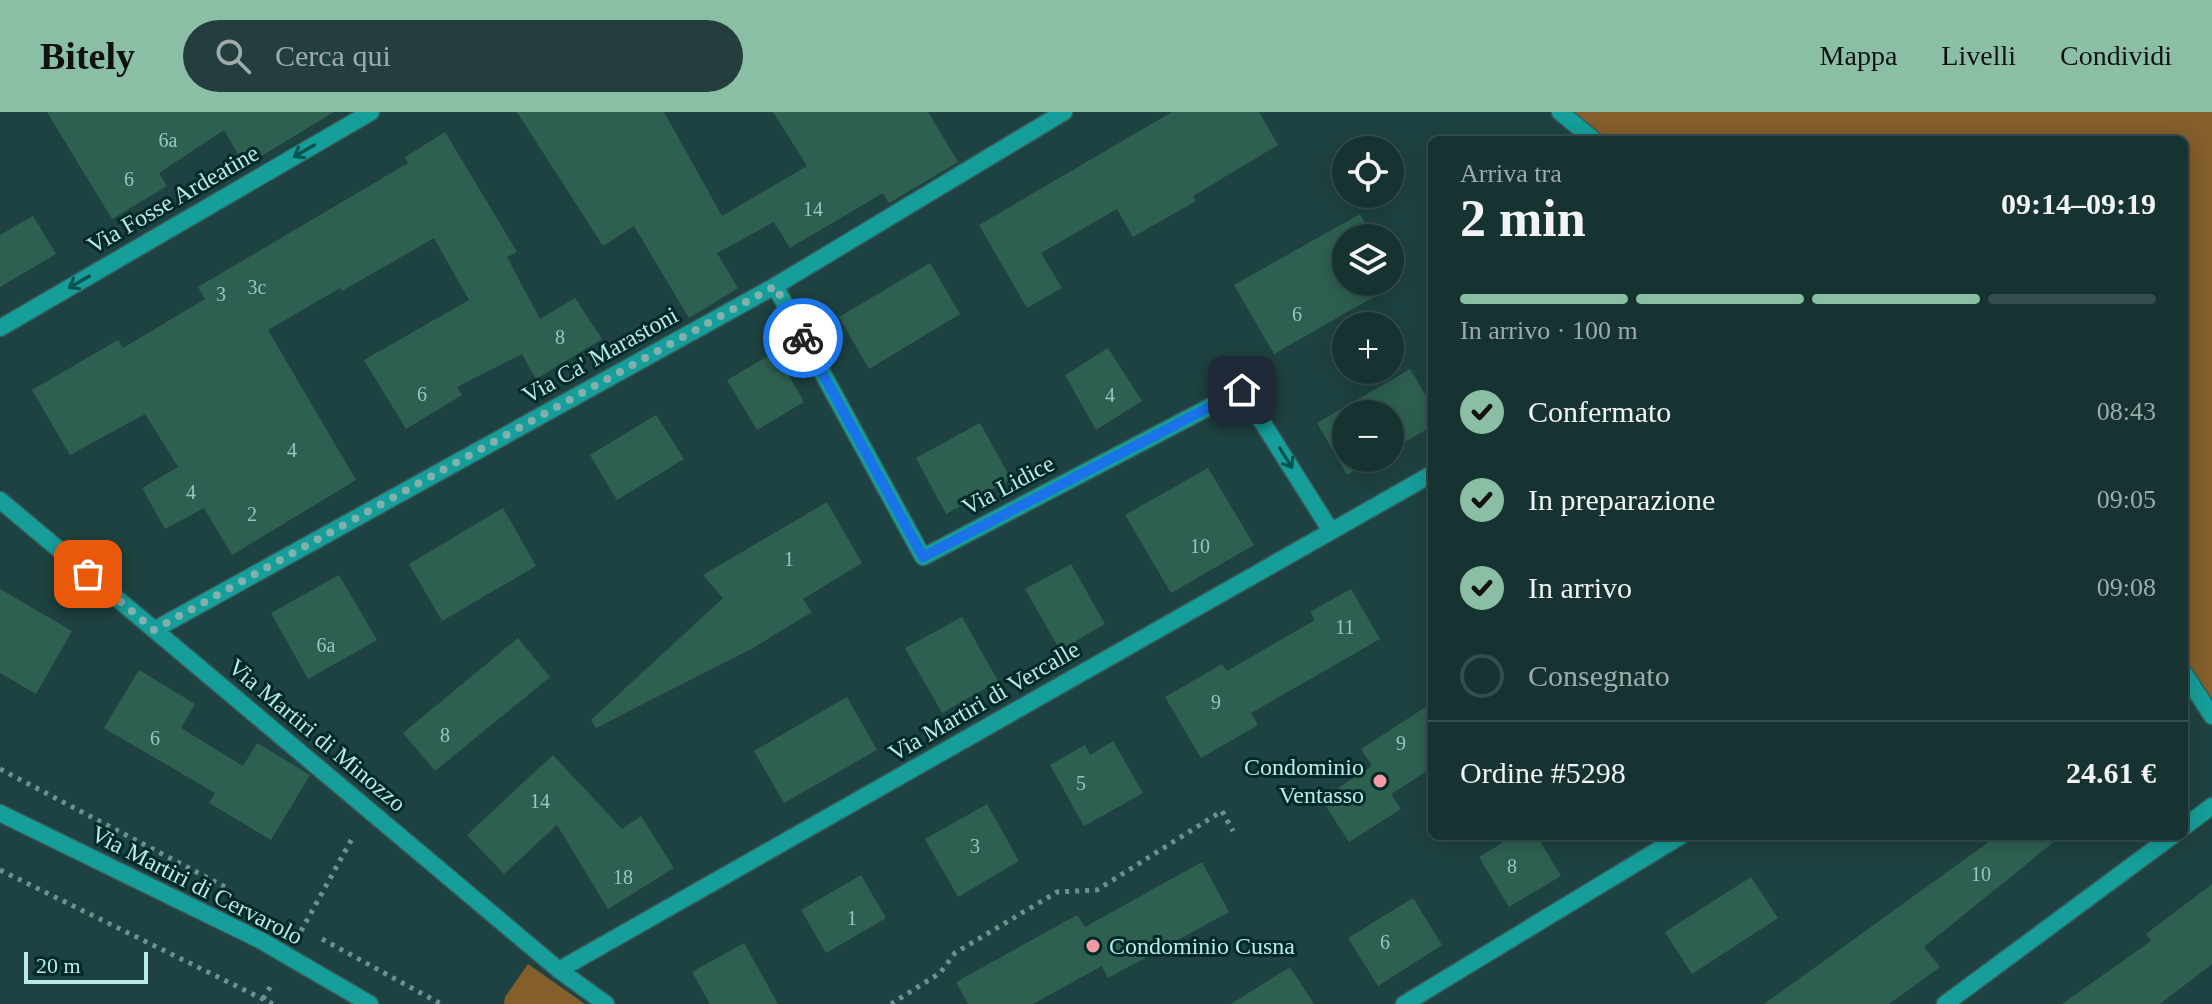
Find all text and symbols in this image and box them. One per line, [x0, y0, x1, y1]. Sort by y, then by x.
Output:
search box [183, 20, 743, 92]
icon: search [211, 34, 255, 78]
text: Bitely [40, 35, 135, 77]
text: Cerca qui [275, 39, 391, 72]
text: Mappa [1820, 40, 1897, 71]
text: Livelli [1941, 40, 2016, 71]
text: Condividi [2060, 40, 2172, 71]
house number: 6a [159, 129, 178, 151]
map controls [1332, 136, 1404, 472]
button: locate [1332, 136, 1404, 208]
street label: Via Fosse Ardeatine [83, 139, 263, 259]
one-way arrow [292, 144, 316, 159]
text: Arriva tra [1460, 159, 1562, 188]
house number: 6 [124, 168, 134, 190]
text: 09:14–09:19 [2001, 187, 2156, 220]
text: 2 min [1460, 190, 1586, 247]
house number: 14 [803, 198, 823, 220]
button: layers [1332, 224, 1404, 296]
one-way arrow [68, 274, 91, 290]
house number: 3c [248, 276, 267, 298]
house number: 3 [216, 283, 226, 305]
courier [763, 298, 843, 378]
street label: Via Ca' Marastoni [518, 301, 682, 408]
house number: 6 [1292, 303, 1302, 325]
button: + [1332, 312, 1404, 384]
icon: bike [781, 316, 825, 360]
text: In arrivo · 100 m [1460, 316, 1638, 345]
house number: 8 [555, 326, 565, 348]
pin [1208, 356, 1276, 424]
icon: home [1220, 368, 1264, 412]
house number: 6 [417, 383, 427, 405]
house number: 4 [1105, 384, 1115, 406]
icon: check [1460, 390, 1504, 434]
text: Confermato [1528, 395, 1671, 428]
text: 08:43 [2097, 397, 2156, 426]
button: − [1332, 400, 1404, 472]
house number: 4 [287, 439, 297, 461]
one-way arrow [1277, 447, 1294, 469]
street label: Via Lidice [958, 450, 1058, 520]
icon: check [1460, 478, 1504, 522]
house number: 4 [186, 481, 196, 503]
text: In preparazione [1528, 483, 1715, 516]
text: 09:05 [2097, 485, 2156, 514]
house number: 2 [247, 503, 257, 525]
house number: 10 [1190, 535, 1210, 557]
pin [54, 540, 122, 608]
house number: 1 [784, 548, 794, 570]
icon: bag [66, 552, 110, 596]
icon: check [1460, 566, 1504, 610]
text: In arrivo [1528, 571, 1632, 604]
text: 09:08 [2097, 573, 2156, 602]
house number: 11 [1335, 616, 1355, 638]
house number: 6a [317, 634, 336, 656]
street label: Via Martiri di Vercalle [884, 636, 1084, 766]
street label: Via Martiri di Minozzo [223, 653, 411, 817]
text: Consegnato [1528, 659, 1670, 692]
house number: 9 [1211, 691, 1221, 713]
house number: 8 [440, 724, 450, 746]
house number: 6 [150, 727, 160, 749]
house number: 9 [1396, 732, 1406, 754]
place label: Condominio Ventasso [1244, 754, 1364, 808]
text: Ordine #5298 [1460, 756, 1626, 789]
text: 24.61 € [2066, 756, 2156, 789]
house number: 5 [1076, 772, 1086, 794]
marker: Condominio Ventasso [1371, 772, 1389, 790]
house number: 14 [530, 790, 550, 812]
street label: Via Martiri di Cervarolo [87, 820, 307, 950]
house number: 3 [970, 835, 980, 857]
house number: 8 [1507, 855, 1517, 877]
house number: 10 [1971, 863, 1991, 885]
house number: 18 [613, 866, 633, 888]
house number: 1 [847, 907, 857, 929]
house number: 6 [1380, 931, 1390, 953]
place label: Condominio Cusna [1109, 933, 1295, 959]
marker: Condominio Cusna [1084, 937, 1102, 955]
scale bar [24, 948, 148, 984]
text: 20 m [36, 953, 81, 978]

